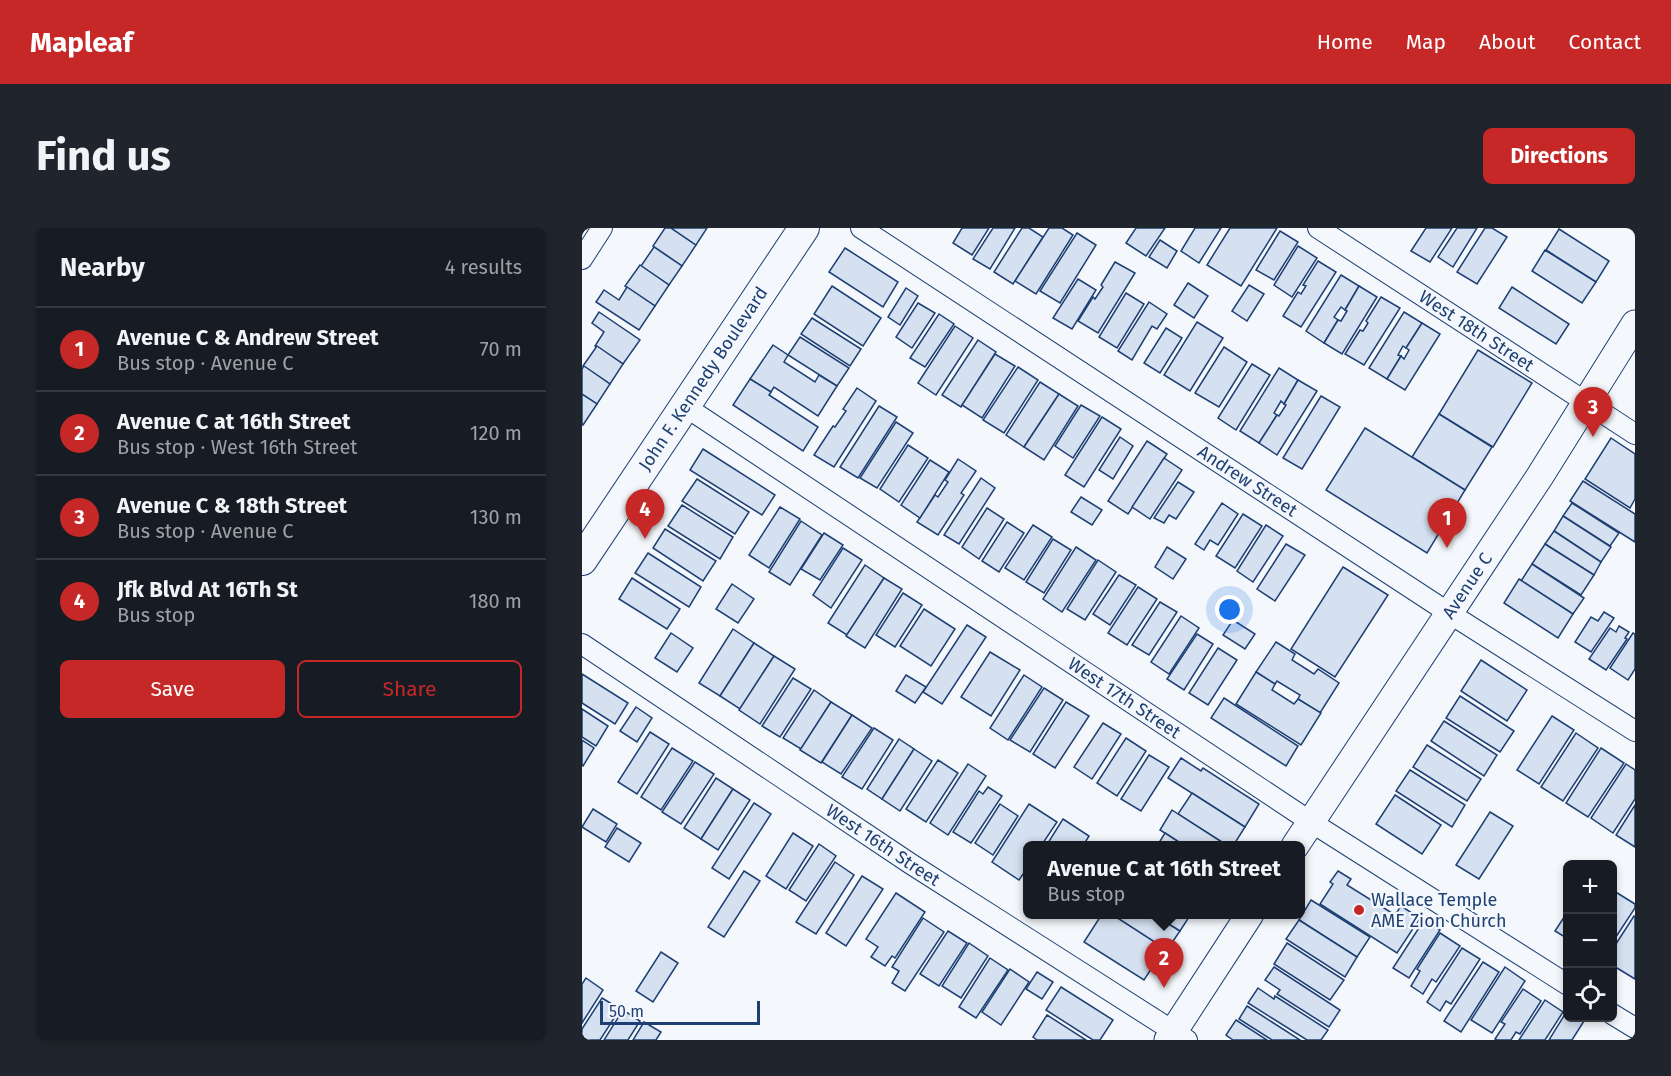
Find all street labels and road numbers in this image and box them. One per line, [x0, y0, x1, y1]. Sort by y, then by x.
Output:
street label: John F. Kennedy Boulevard [634, 283, 772, 475]
street label: West 18th Street [1415, 286, 1538, 377]
street label: Andrew Street [1194, 441, 1302, 522]
street label: Avenue C [1437, 549, 1497, 623]
street label: West 17th Street [1064, 653, 1185, 744]
street label: West 16th Street [822, 799, 945, 891]

